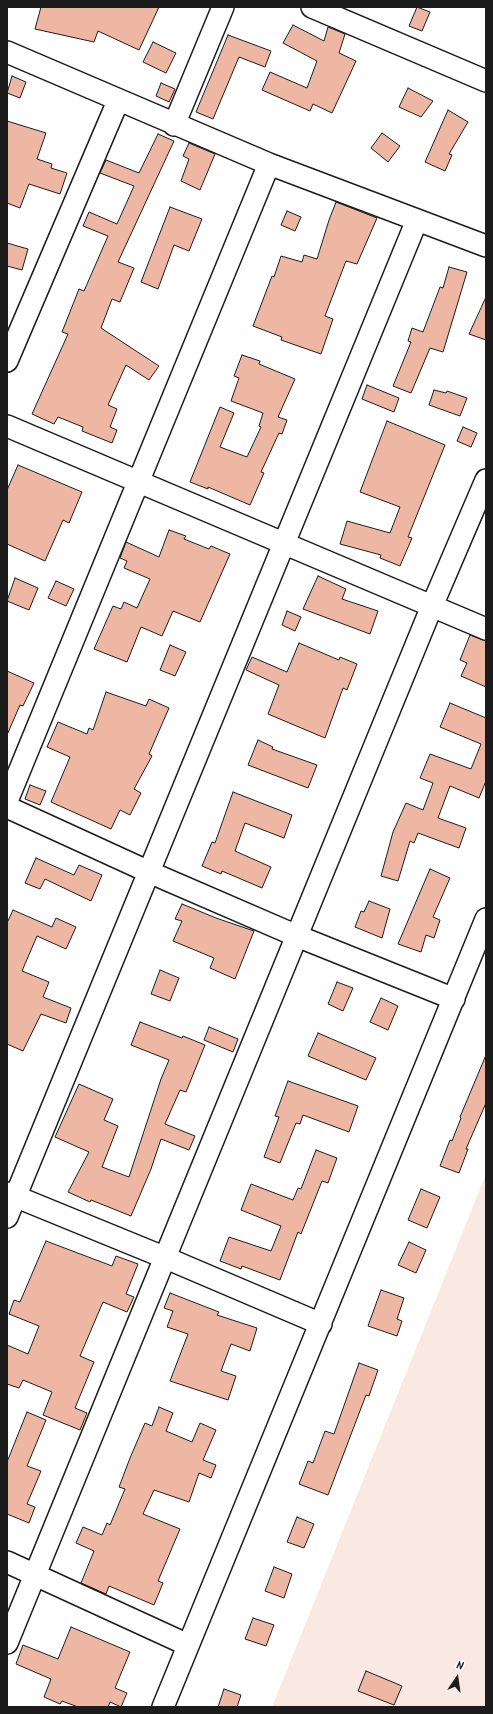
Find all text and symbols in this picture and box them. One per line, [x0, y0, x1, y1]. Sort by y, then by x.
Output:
text: N [454, 1657, 465, 1676]
north arrow [437, 1658, 477, 1698]

